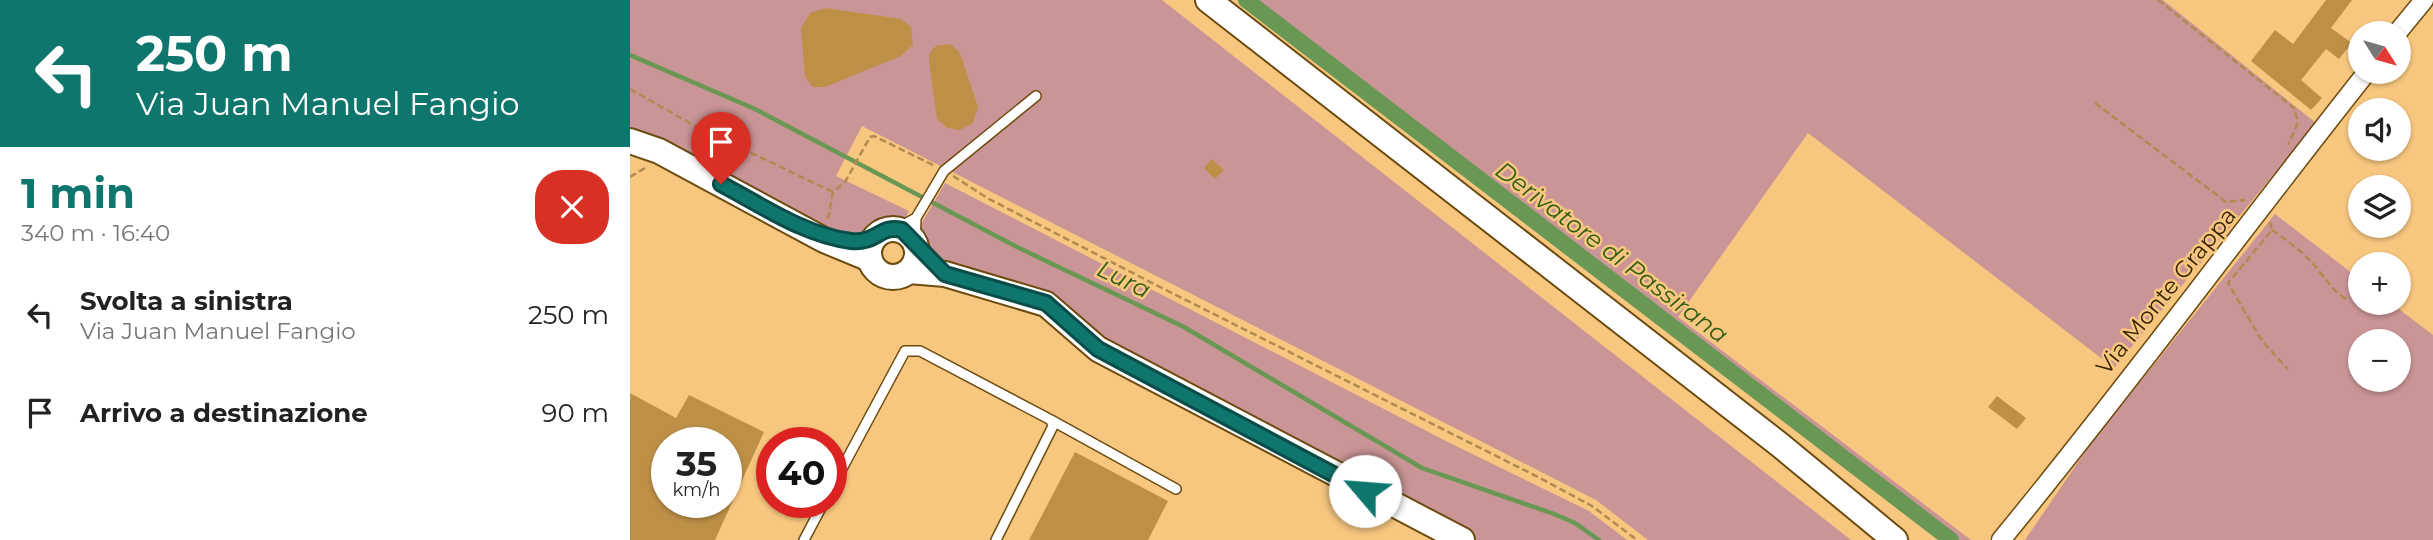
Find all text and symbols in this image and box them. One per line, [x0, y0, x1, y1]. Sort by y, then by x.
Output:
north arrow [2348, 21, 2412, 84]
map controls [2348, 21, 2411, 392]
text: 250 m [136, 24, 293, 83]
icon: left [21, 28, 112, 119]
text: Via Juan Manuel Fangio [136, 84, 520, 123]
button: sound [2348, 98, 2411, 161]
pin [691, 112, 751, 184]
icon: arrive [702, 123, 740, 161]
water label: Derivatore di Passirana [1490, 155, 1734, 349]
text: 1 min [21, 167, 135, 219]
button: close [535, 170, 609, 244]
button: layers [2348, 175, 2411, 238]
street label: Via Monte Grappa [2090, 202, 2242, 380]
text: 340 m · 16:40 [21, 219, 170, 247]
button: + [2348, 252, 2411, 315]
water label: Lura [1093, 254, 1155, 304]
text: Svolta a sinistra [80, 285, 293, 317]
icon: left [21, 296, 59, 334]
text: 250 m [528, 299, 609, 331]
text: Via Juan Manuel Fangio [80, 317, 356, 345]
button: − [2348, 329, 2411, 392]
icon: arrive [21, 394, 59, 432]
text: Arrivo a destinazione [80, 397, 368, 429]
text: 90 m [542, 397, 609, 429]
speed limit sign: 40 [756, 427, 847, 518]
text: 35 [676, 442, 717, 485]
position arrow [1328, 454, 1402, 528]
text: km/h [672, 479, 721, 501]

